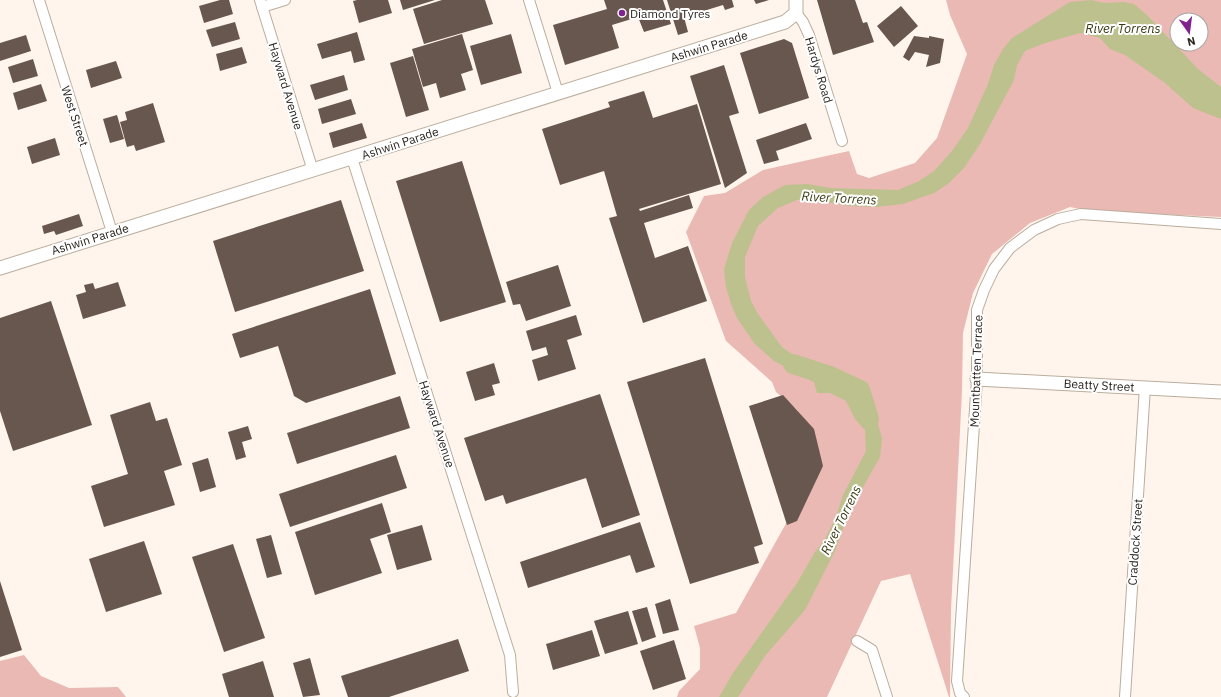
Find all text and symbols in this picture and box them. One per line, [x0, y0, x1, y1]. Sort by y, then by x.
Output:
place label: Diamond Tyres [630, 6, 711, 21]
marker: Diamond Tyres [617, 8, 627, 18]
north arrow [1169, 12, 1209, 52]
water label: River Torrens [1085, 20, 1161, 37]
street label: Ashwin Parade [669, 27, 750, 65]
text: N [1186, 34, 1197, 49]
street label: Hardys Road [802, 35, 836, 105]
street label: Hayward Avenue [266, 41, 307, 132]
street label: West Street [58, 84, 92, 148]
street label: Ashwin Parade [360, 123, 441, 162]
water label: River Torrens [801, 188, 877, 208]
street label: Ashwin Parade [50, 220, 131, 258]
street label: Mountbatten Terrace [967, 314, 985, 428]
street label: Beatty Street [1063, 376, 1135, 394]
street label: Hayward Avenue [416, 379, 458, 470]
water label: River Torrens [817, 482, 865, 558]
street label: Craddock Street [1124, 498, 1146, 586]

